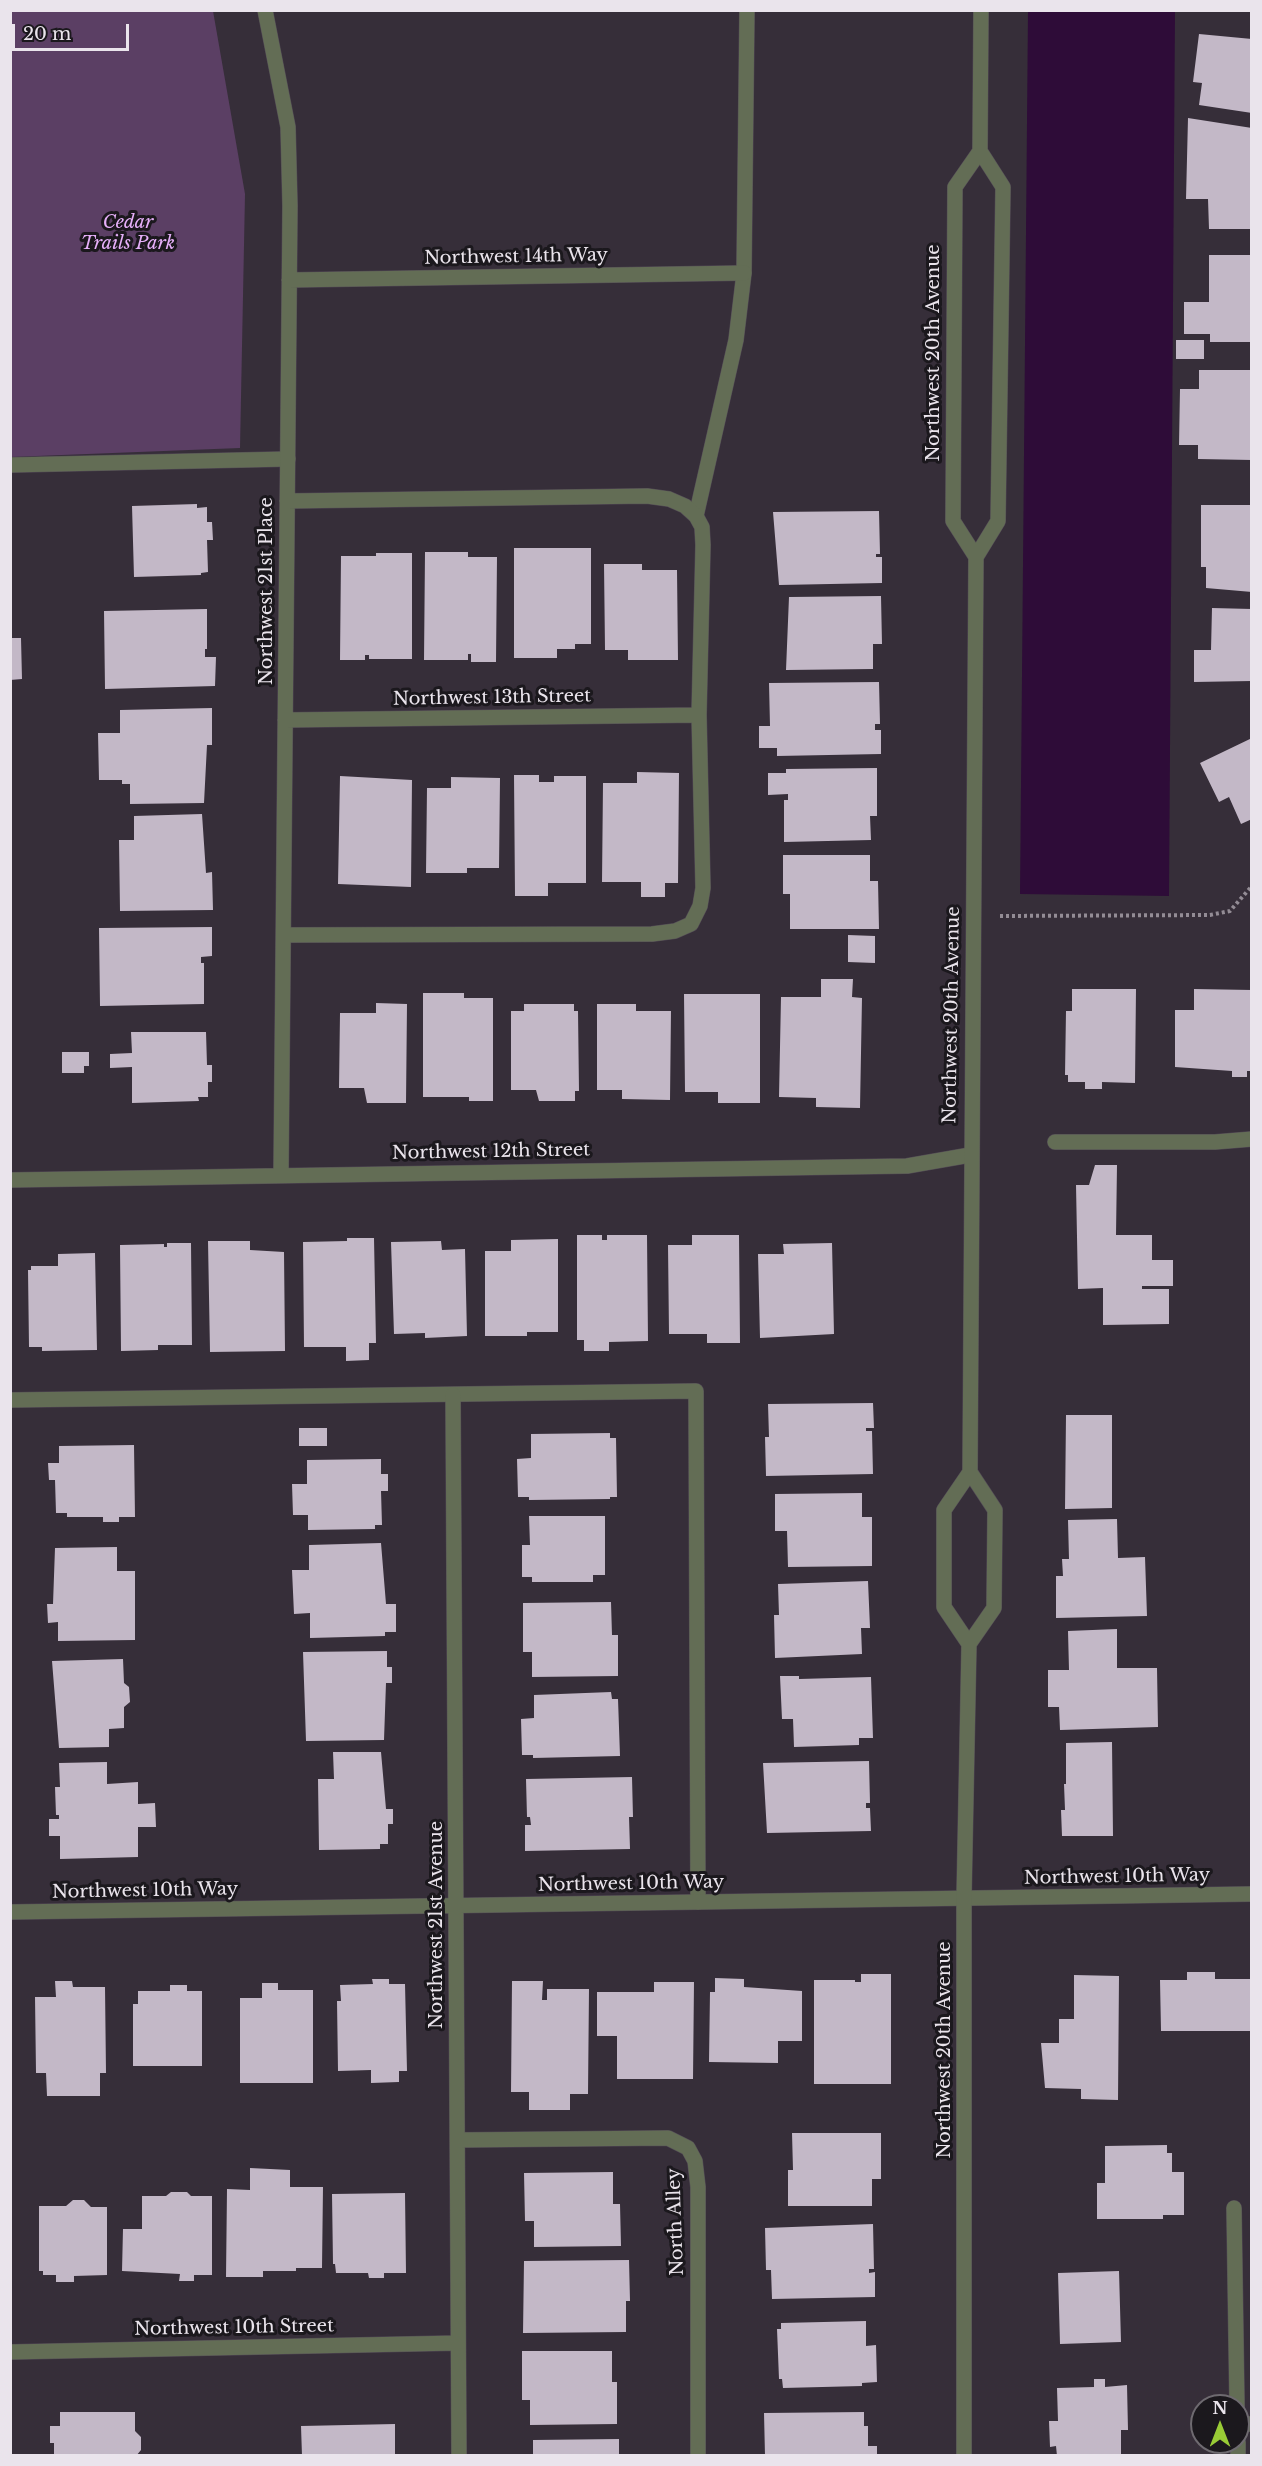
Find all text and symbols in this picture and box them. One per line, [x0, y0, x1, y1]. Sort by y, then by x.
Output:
scale bar [15, 12, 132, 50]
text: 20 m [23, 23, 71, 45]
park label: Cedar Trails Park [81, 212, 175, 254]
street label: Northwest 20th Avenue [923, 244, 945, 462]
street label: Northwest 14th Way [424, 245, 608, 269]
street label: Northwest 21st Place [256, 497, 278, 685]
street label: Northwest 13th Street [393, 685, 591, 711]
street label: Northwest 20th Avenue [939, 906, 965, 1124]
street label: Northwest 12th Street [392, 1139, 590, 1165]
street label: Northwest 21st Avenue [426, 1821, 448, 2029]
street label: Northwest 10th Way [1024, 1865, 1210, 1889]
street label: Northwest 10th Way [538, 1872, 724, 1896]
street label: Northwest 10th Way [52, 1879, 238, 1903]
street label: Northwest 20th Avenue [934, 1941, 956, 2159]
street label: North Alley [663, 2168, 689, 2276]
street label: Northwest 10th Street [134, 2315, 334, 2341]
north arrow [1190, 2394, 1250, 2454]
text: N [1212, 2398, 1228, 2418]

